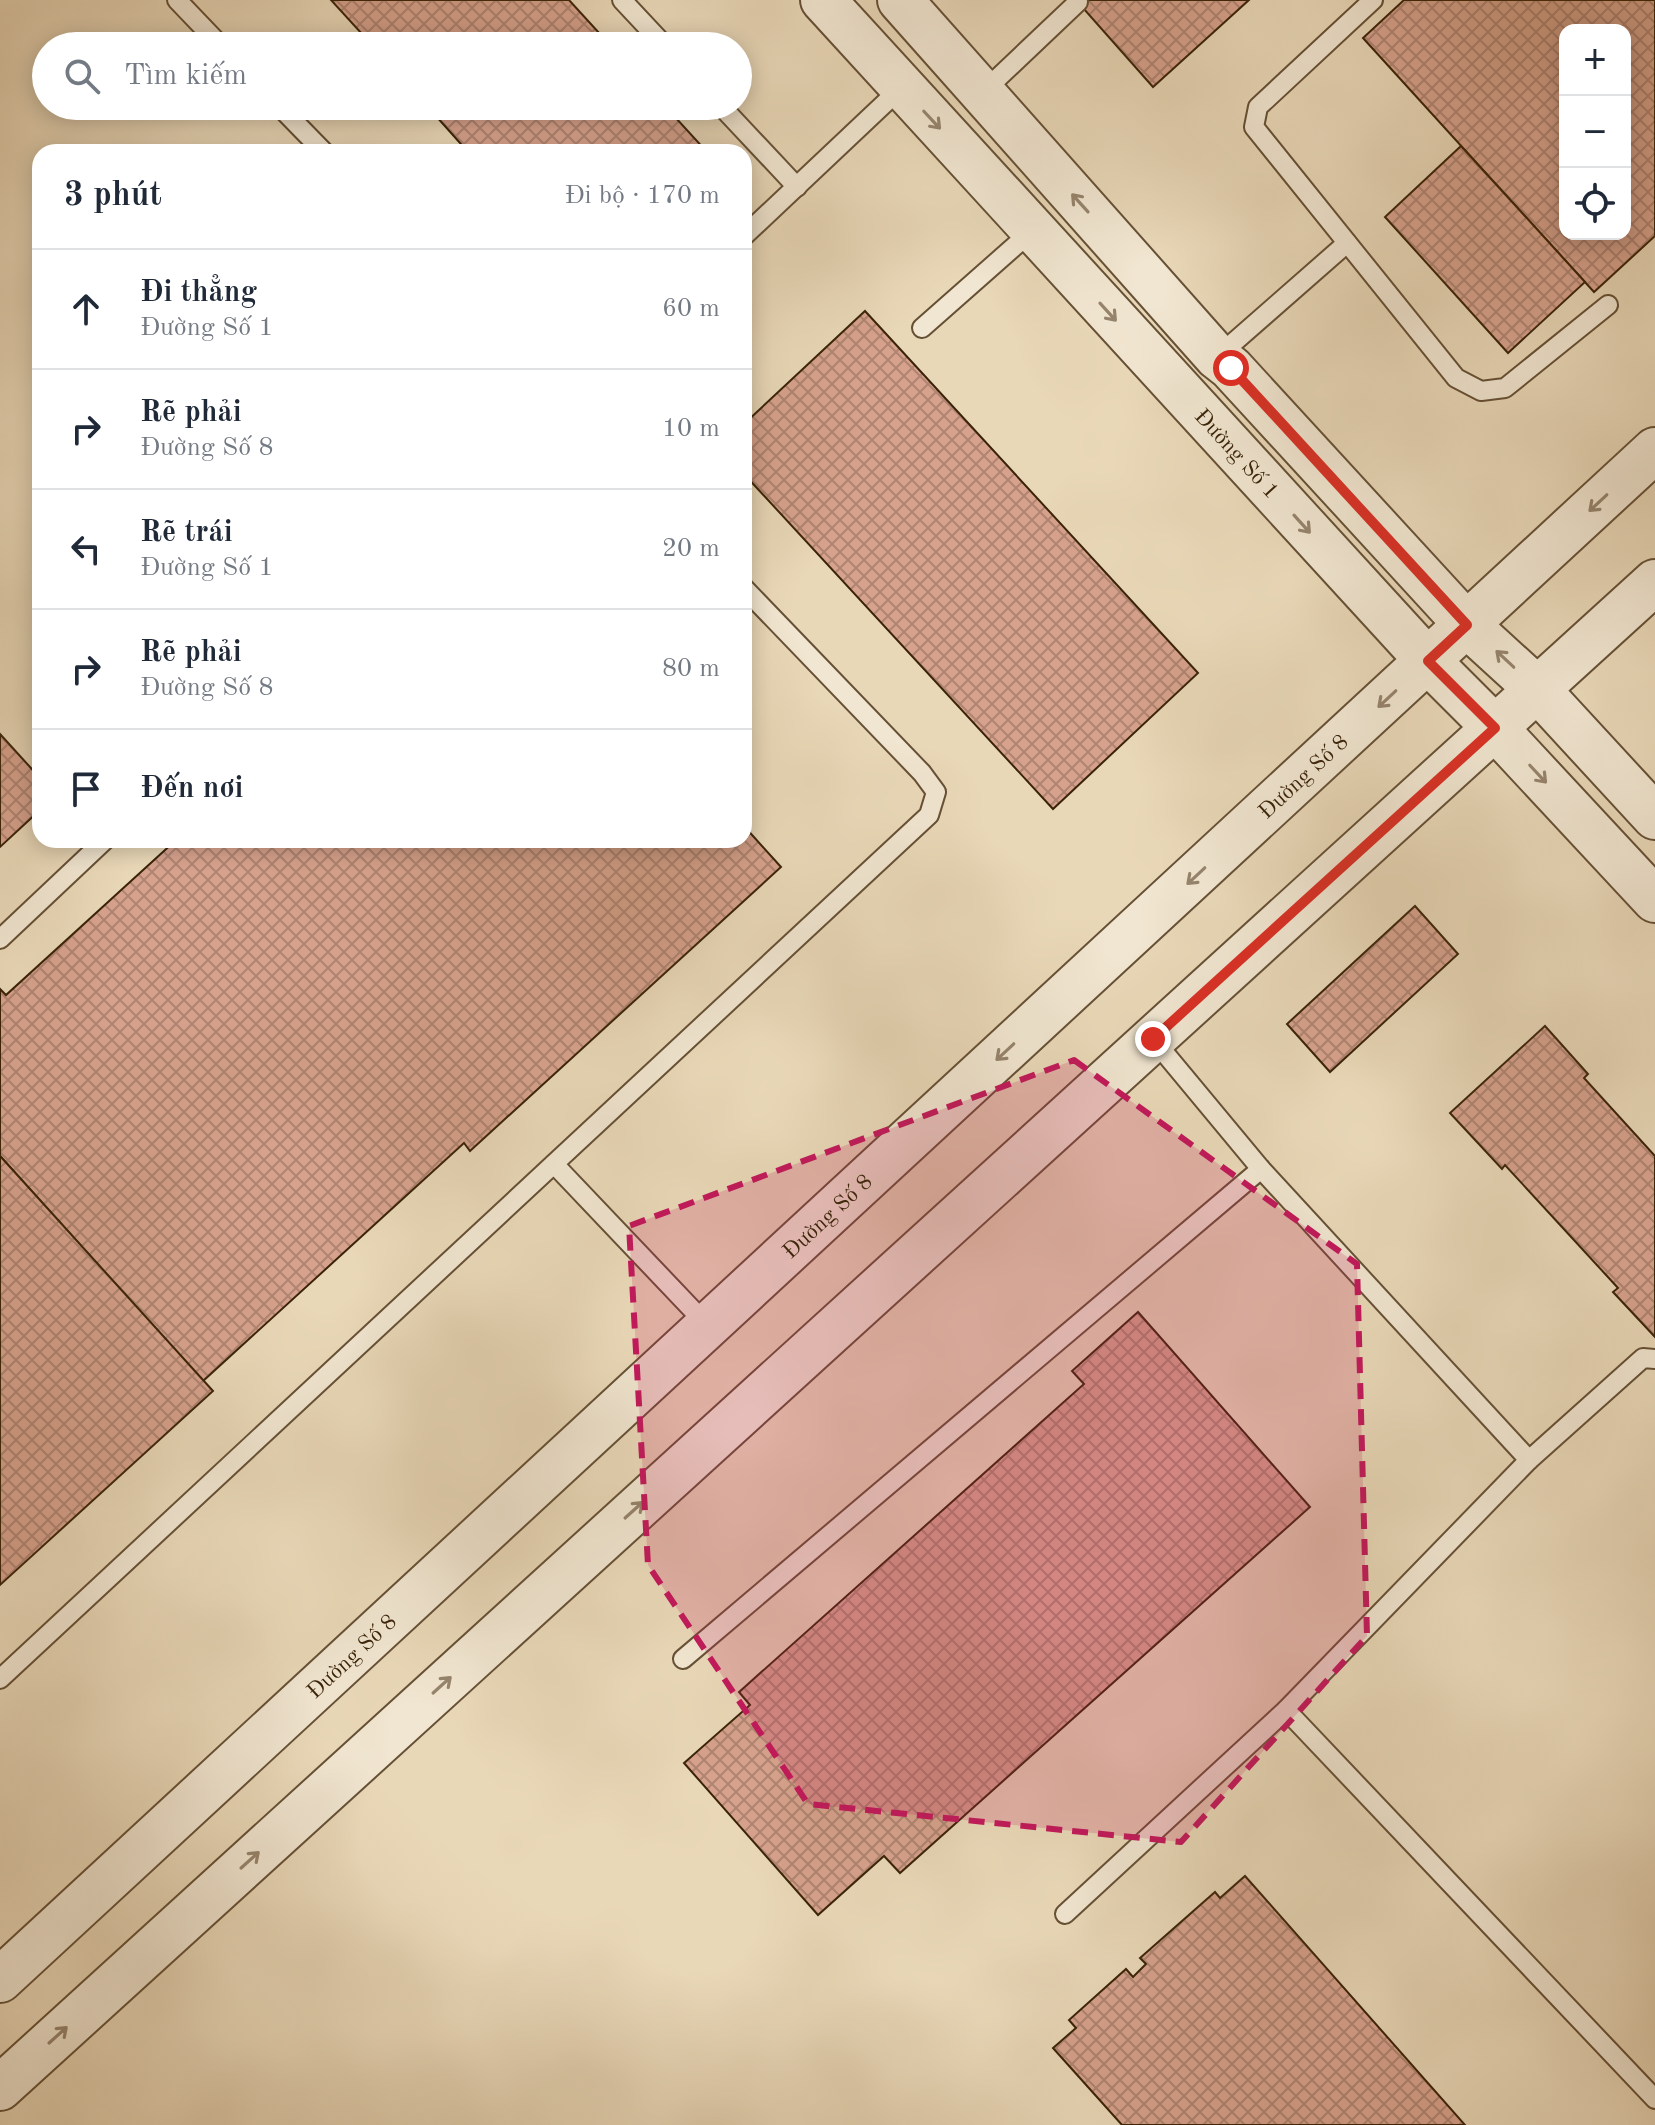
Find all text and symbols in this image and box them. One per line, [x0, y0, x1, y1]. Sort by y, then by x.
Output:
map controls [1559, 24, 1631, 240]
button: + [1559, 24, 1631, 96]
search box [32, 32, 752, 120]
icon: search [60, 54, 104, 98]
text: Tìm kiếm [124, 61, 247, 91]
button: − [1559, 96, 1631, 168]
one-way arrow [923, 110, 942, 130]
button: locate [1559, 168, 1631, 240]
text: 3 phút [64, 179, 162, 213]
text: Đi bộ · 170 m [565, 183, 720, 209]
one-way arrow [1071, 193, 1089, 213]
text: Đi thẳng [140, 278, 257, 308]
icon: ahead [64, 287, 108, 331]
text: 60 m [662, 296, 720, 322]
one-way arrow [1098, 301, 1116, 321]
text: Đường Số 1 [140, 315, 273, 341]
route start [1213, 350, 1249, 386]
text: Rẽ phải [140, 398, 242, 428]
street label: Đường Số 1 [1190, 405, 1282, 503]
icon: right [64, 407, 108, 451]
text: 10 m [662, 416, 720, 442]
text: Đường Số 8 [140, 435, 273, 461]
one-way arrow [1588, 494, 1608, 513]
one-way arrow [1293, 514, 1311, 534]
text: Rẽ trái [140, 518, 233, 548]
icon: left [64, 527, 108, 571]
text: 20 m [662, 536, 720, 562]
text: Đường Số 1 [140, 555, 273, 581]
text: Rẽ phải [140, 638, 242, 668]
icon: right [64, 647, 108, 691]
one-way arrow [1495, 651, 1515, 669]
text: 80 m [662, 656, 720, 682]
text: Đường Số 8 [140, 675, 273, 701]
one-way arrow [1377, 690, 1397, 709]
street label: Đường Số 8 [1255, 731, 1353, 824]
one-way arrow [1529, 764, 1547, 784]
icon: arrive [64, 767, 108, 811]
text: Đến nơi [140, 774, 244, 804]
one-way arrow [1186, 866, 1206, 885]
route end [1135, 1021, 1171, 1057]
one-way arrow [995, 1043, 1015, 1062]
street label: Đường Số 8 [779, 1171, 877, 1264]
one-way arrow [624, 1501, 644, 1519]
street label: Đường Số 8 [303, 1611, 401, 1703]
one-way arrow [432, 1676, 452, 1694]
one-way arrow [239, 1851, 260, 1870]
one-way arrow [47, 2026, 67, 2044]

